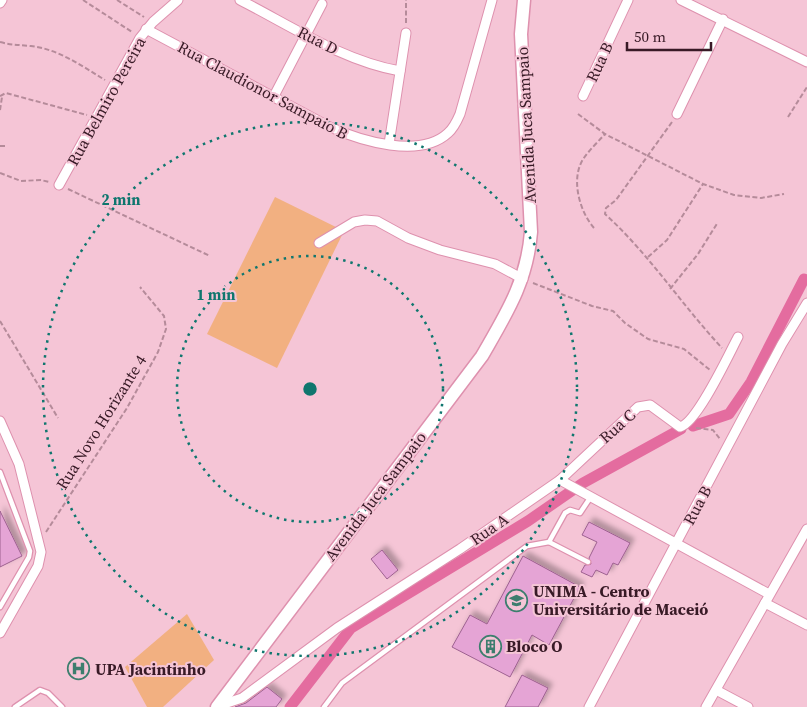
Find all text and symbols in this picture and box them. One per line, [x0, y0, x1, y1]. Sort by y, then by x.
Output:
street label: Rua D [294, 20, 342, 60]
scale bar [627, 20, 711, 52]
text: 50 m [634, 26, 666, 47]
street label: Rua Belmiro Pereira [61, 32, 151, 169]
street label: Rua Claudionor Sampaio B [174, 36, 352, 144]
street label: Rua B [580, 39, 618, 85]
street label: Avenida Juca Sampaio [511, 46, 541, 204]
text: 2 min [102, 189, 140, 210]
text: 1 min [197, 284, 235, 305]
street label: Rua Novo Horizante 4 [51, 351, 151, 493]
centre of rings [301, 380, 319, 398]
street label: Rua C [594, 404, 640, 448]
street label: Avenida Juca Sampaio [319, 427, 431, 565]
street label: Rua B [678, 482, 716, 528]
street label: Rua A [465, 508, 513, 550]
place label: UNIMA - Centro Universitário de Maceió [533, 580, 708, 620]
school or university icon: UNIMA - Centro Universitário de Maceió [505, 588, 529, 612]
building icon: Bloco O [478, 634, 502, 658]
place label: Bloco O [506, 635, 562, 657]
hospital icon: UPA Jacintinho [67, 657, 91, 681]
place label: UPA Jacintinho [95, 658, 206, 680]

